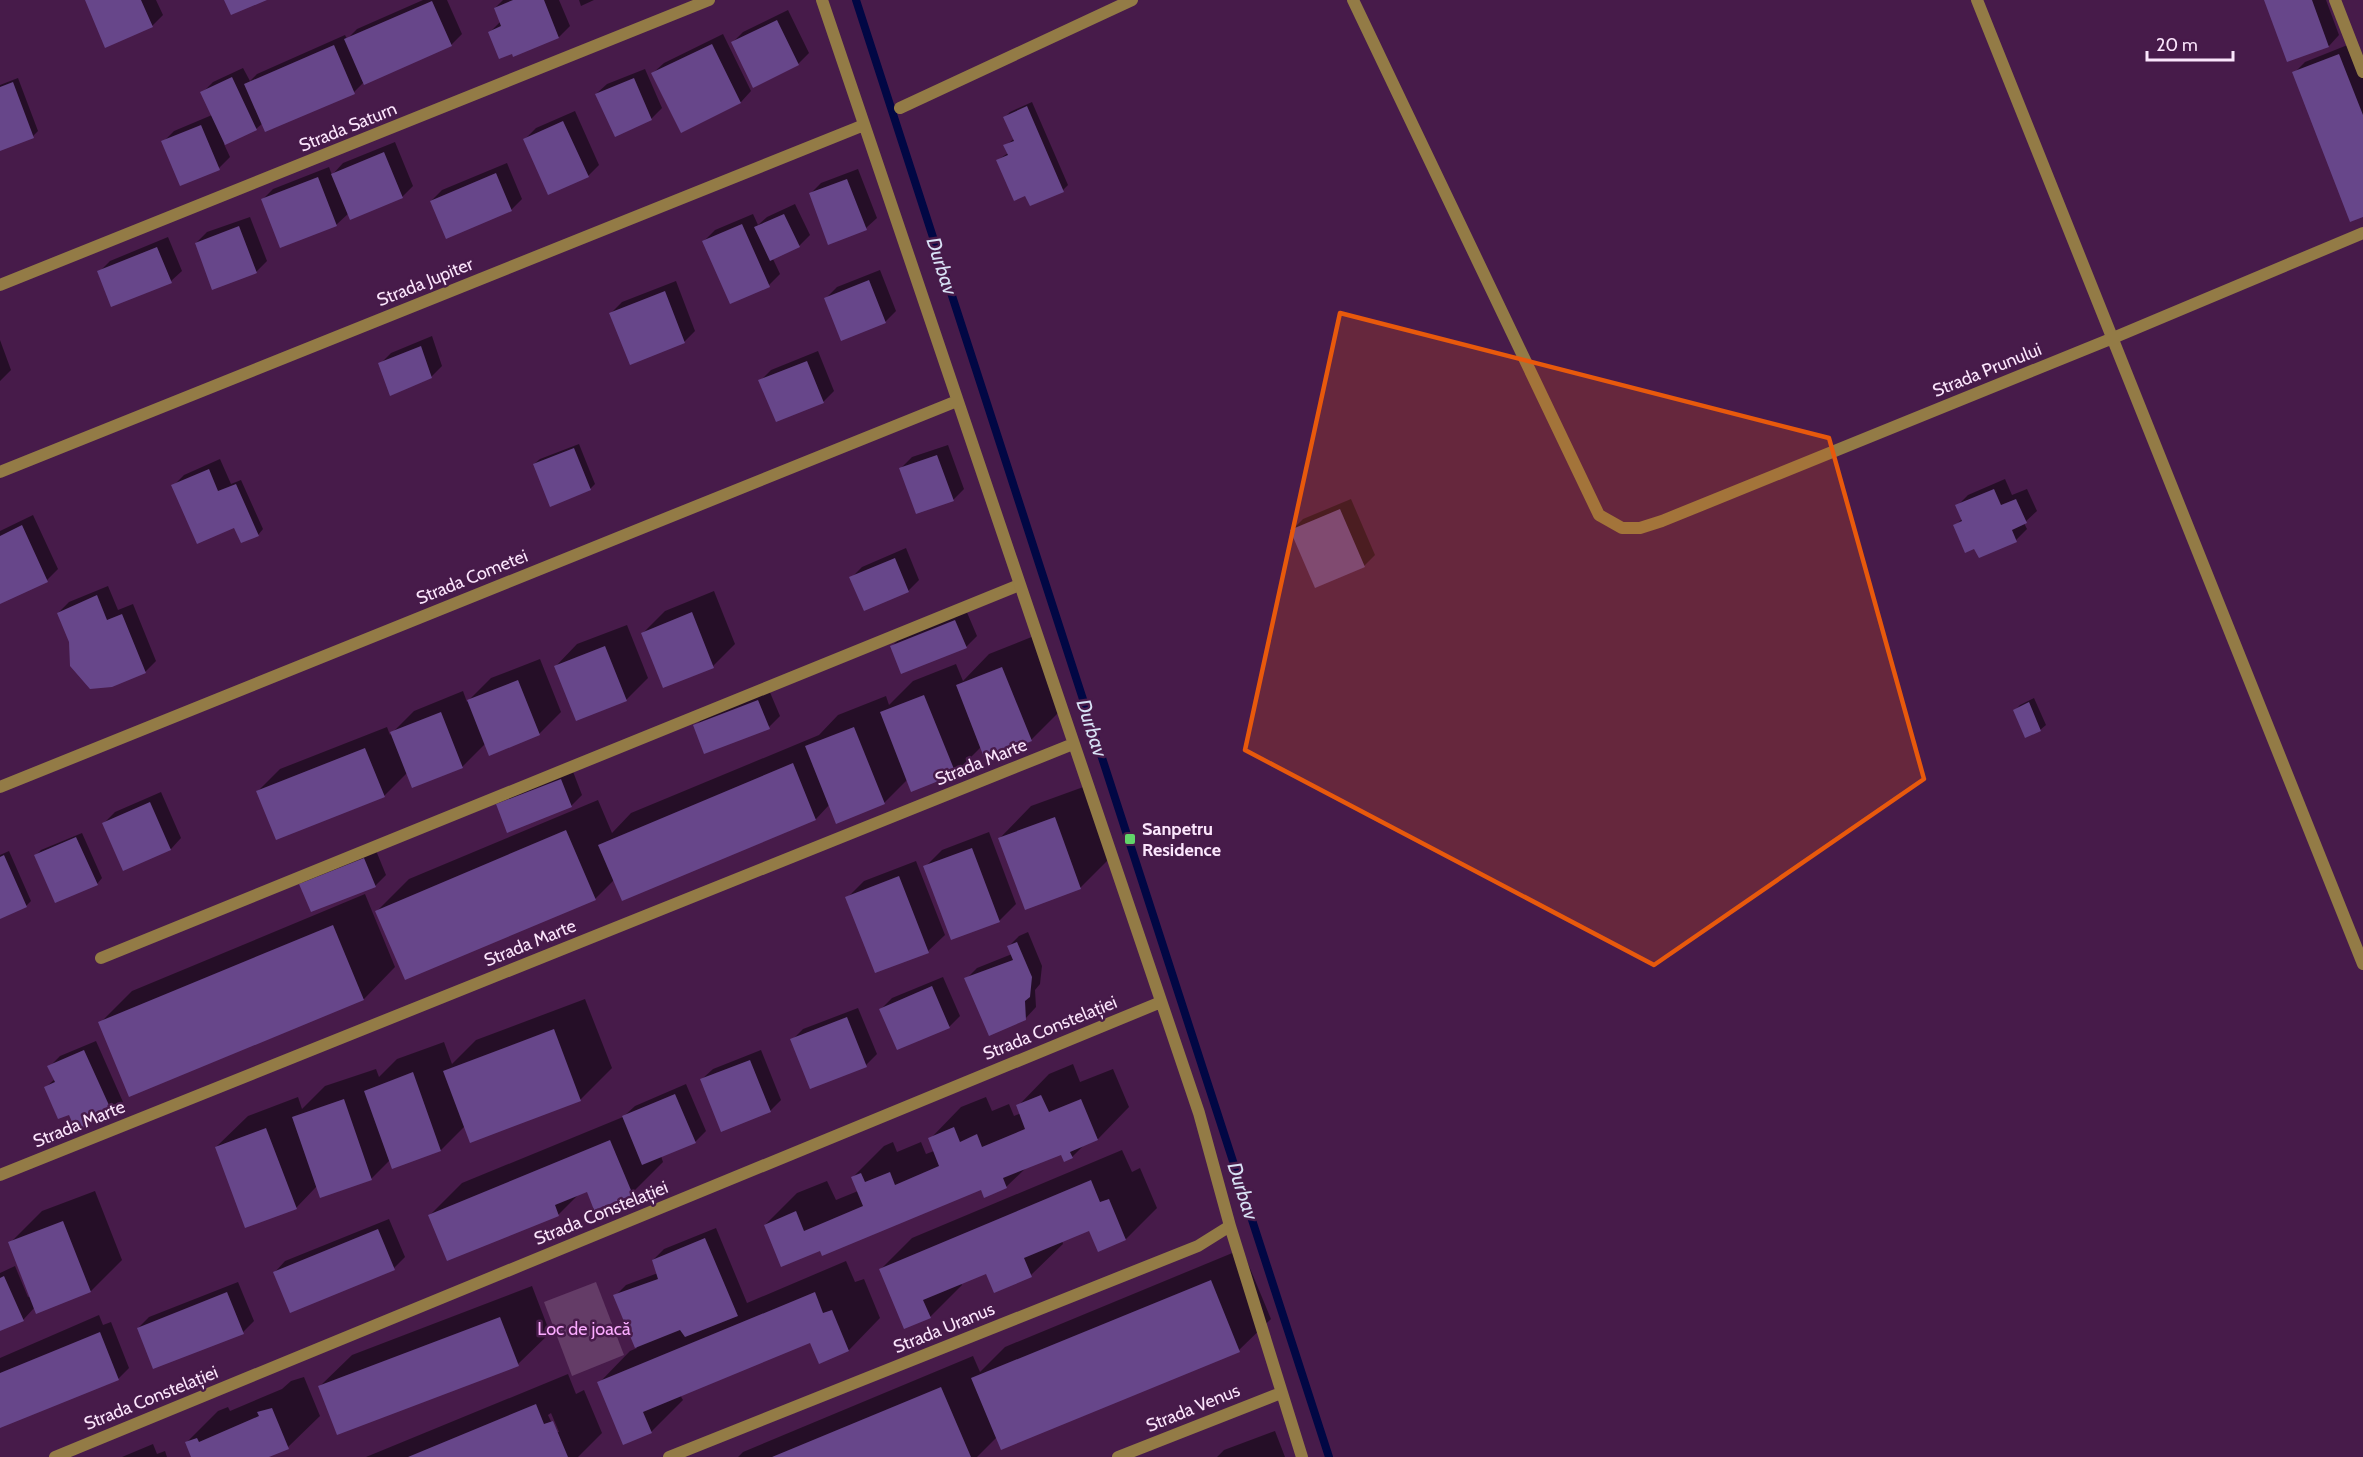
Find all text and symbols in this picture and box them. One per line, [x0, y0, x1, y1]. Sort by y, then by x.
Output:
scale bar [2147, 24, 2232, 62]
text: 20 m [2156, 34, 2198, 56]
street label: Strada Saturn [296, 97, 400, 157]
water label: Durbav [921, 234, 963, 299]
street label: Strada Jupiter [374, 253, 477, 311]
street label: Strada Prunului [1929, 338, 2045, 402]
street label: Strada Cometei [413, 545, 531, 609]
water label: Durbav [1071, 696, 1113, 761]
street label: Strada Marte [932, 734, 1030, 790]
place label: Sanpetru Residence [1142, 818, 1221, 861]
marker: Sanpetru Residence [1123, 832, 1137, 846]
street label: Strada Marte [481, 915, 579, 971]
street label: Strada Constelației [980, 991, 1121, 1066]
street label: Strada Marte [30, 1096, 128, 1152]
water label: Durbav [1222, 1159, 1264, 1224]
street label: Strada Constelației [531, 1176, 672, 1251]
street label: Strada Uranus [890, 1298, 998, 1358]
park label: Loc de joacă [537, 1318, 631, 1340]
street label: Strada Constelației [81, 1361, 222, 1436]
street label: Strada Venus [1143, 1379, 1243, 1437]

